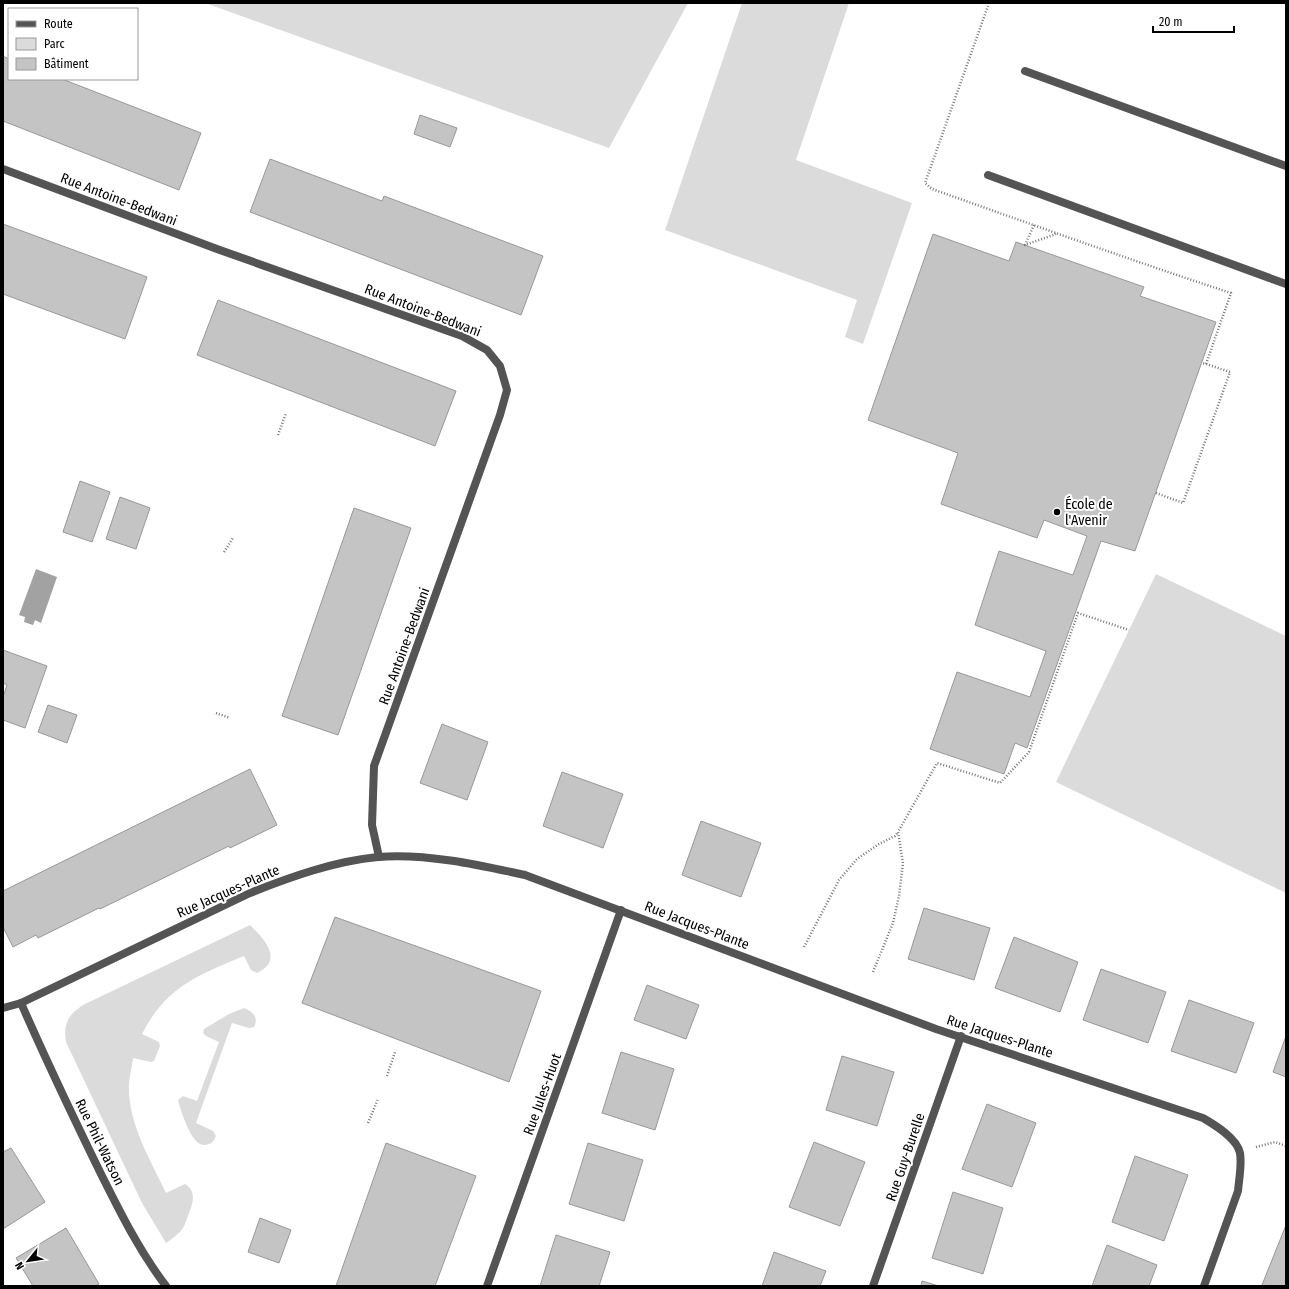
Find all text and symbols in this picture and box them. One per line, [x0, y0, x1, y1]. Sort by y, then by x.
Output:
legend [8, 8, 138, 80]
scale bar [1153, 8, 1234, 34]
text: 20 m [1159, 15, 1183, 29]
text: Route [44, 17, 73, 31]
text: Parc [44, 37, 65, 51]
text: Bâtiment [44, 57, 89, 71]
street label: Rue Antoine-Bedwani [58, 169, 179, 230]
street label: Rue Antoine-Bedwani [362, 280, 483, 341]
place label: École de l'Avenir [1065, 495, 1113, 529]
marker: École de l'Avenir [1052, 507, 1062, 517]
street label: Rue Antoine-Bedwani [375, 585, 434, 707]
street label: Rue Jacques-Plante [174, 861, 282, 922]
street label: Rue Jacques-Plante [642, 898, 752, 953]
street label: Rue Jacques-Plante [945, 1011, 1055, 1062]
street label: Rue Jules-Huot [520, 1051, 565, 1137]
street label: Rue Phil-Watson [71, 1096, 128, 1188]
street label: Rue Guy-Burelle [882, 1111, 929, 1204]
north arrow [8, 1241, 48, 1281]
text: N [12, 1260, 27, 1272]

